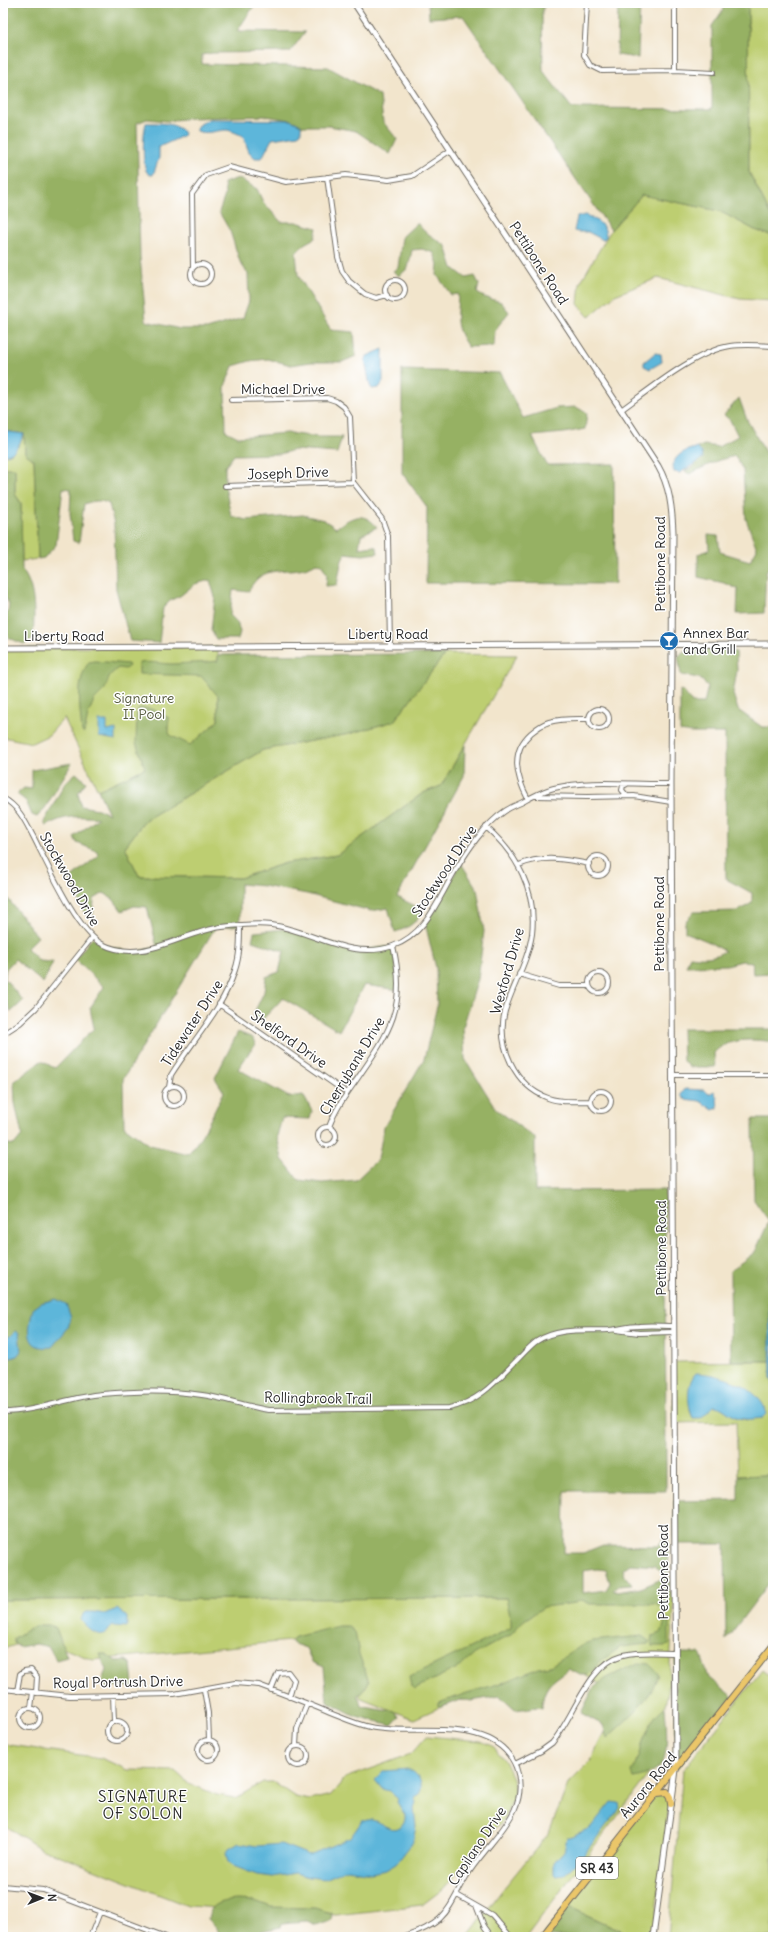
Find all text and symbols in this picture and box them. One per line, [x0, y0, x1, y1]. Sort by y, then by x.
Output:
street label: Pettibone Road [505, 218, 573, 308]
street label: Michael Drive [241, 380, 325, 398]
street label: Joseph Drive [247, 463, 329, 483]
street label: Pettibone Road [651, 516, 669, 612]
place label: Annex Bar and Grill [683, 624, 749, 658]
street label: Liberty Road [348, 625, 428, 643]
street label: Liberty Road [24, 627, 104, 645]
bar icon: Annex Bar and Grill [658, 630, 680, 652]
park label: Signature II Pool [114, 689, 174, 723]
street label: Stockwood Drive [408, 822, 480, 920]
street label: Stockwood Drive [36, 829, 104, 929]
street label: Pettibone Road [650, 876, 668, 972]
street label: Wexford Drive [486, 926, 528, 1016]
street label: Tidewater Drive [157, 976, 227, 1070]
street label: Shelford Drive [247, 1006, 331, 1072]
street label: Cherrybank Drive [316, 1014, 388, 1118]
street label: Pettibone Road [652, 1200, 670, 1296]
street label: Rollingbrook Trail [264, 1388, 372, 1408]
street label: Pettibone Road [654, 1524, 672, 1620]
street label: Royal Portrush Drive [53, 1672, 183, 1692]
street label: Aurora Road [616, 1748, 680, 1822]
district label: SIGNATURE OF SOLON [98, 1787, 188, 1823]
street label: Capilano Drive [444, 1803, 510, 1889]
road number: SR 43 [576, 1857, 618, 1879]
north arrow [22, 1878, 62, 1918]
text: N [45, 1894, 59, 1902]

